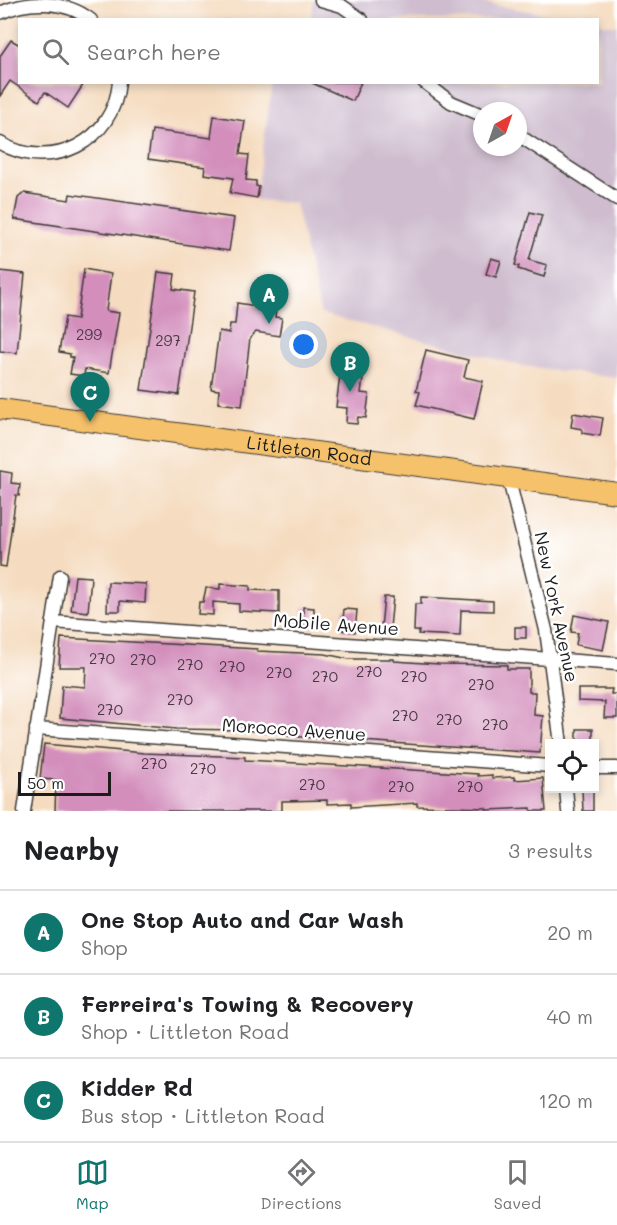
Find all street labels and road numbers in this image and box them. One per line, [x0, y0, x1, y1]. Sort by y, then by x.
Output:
street label: Littleton Road [245, 430, 373, 470]
street label: New York Avenue [529, 529, 585, 684]
street label: Mobile Avenue [273, 608, 400, 640]
street label: Morocco Avenue [221, 712, 367, 746]

